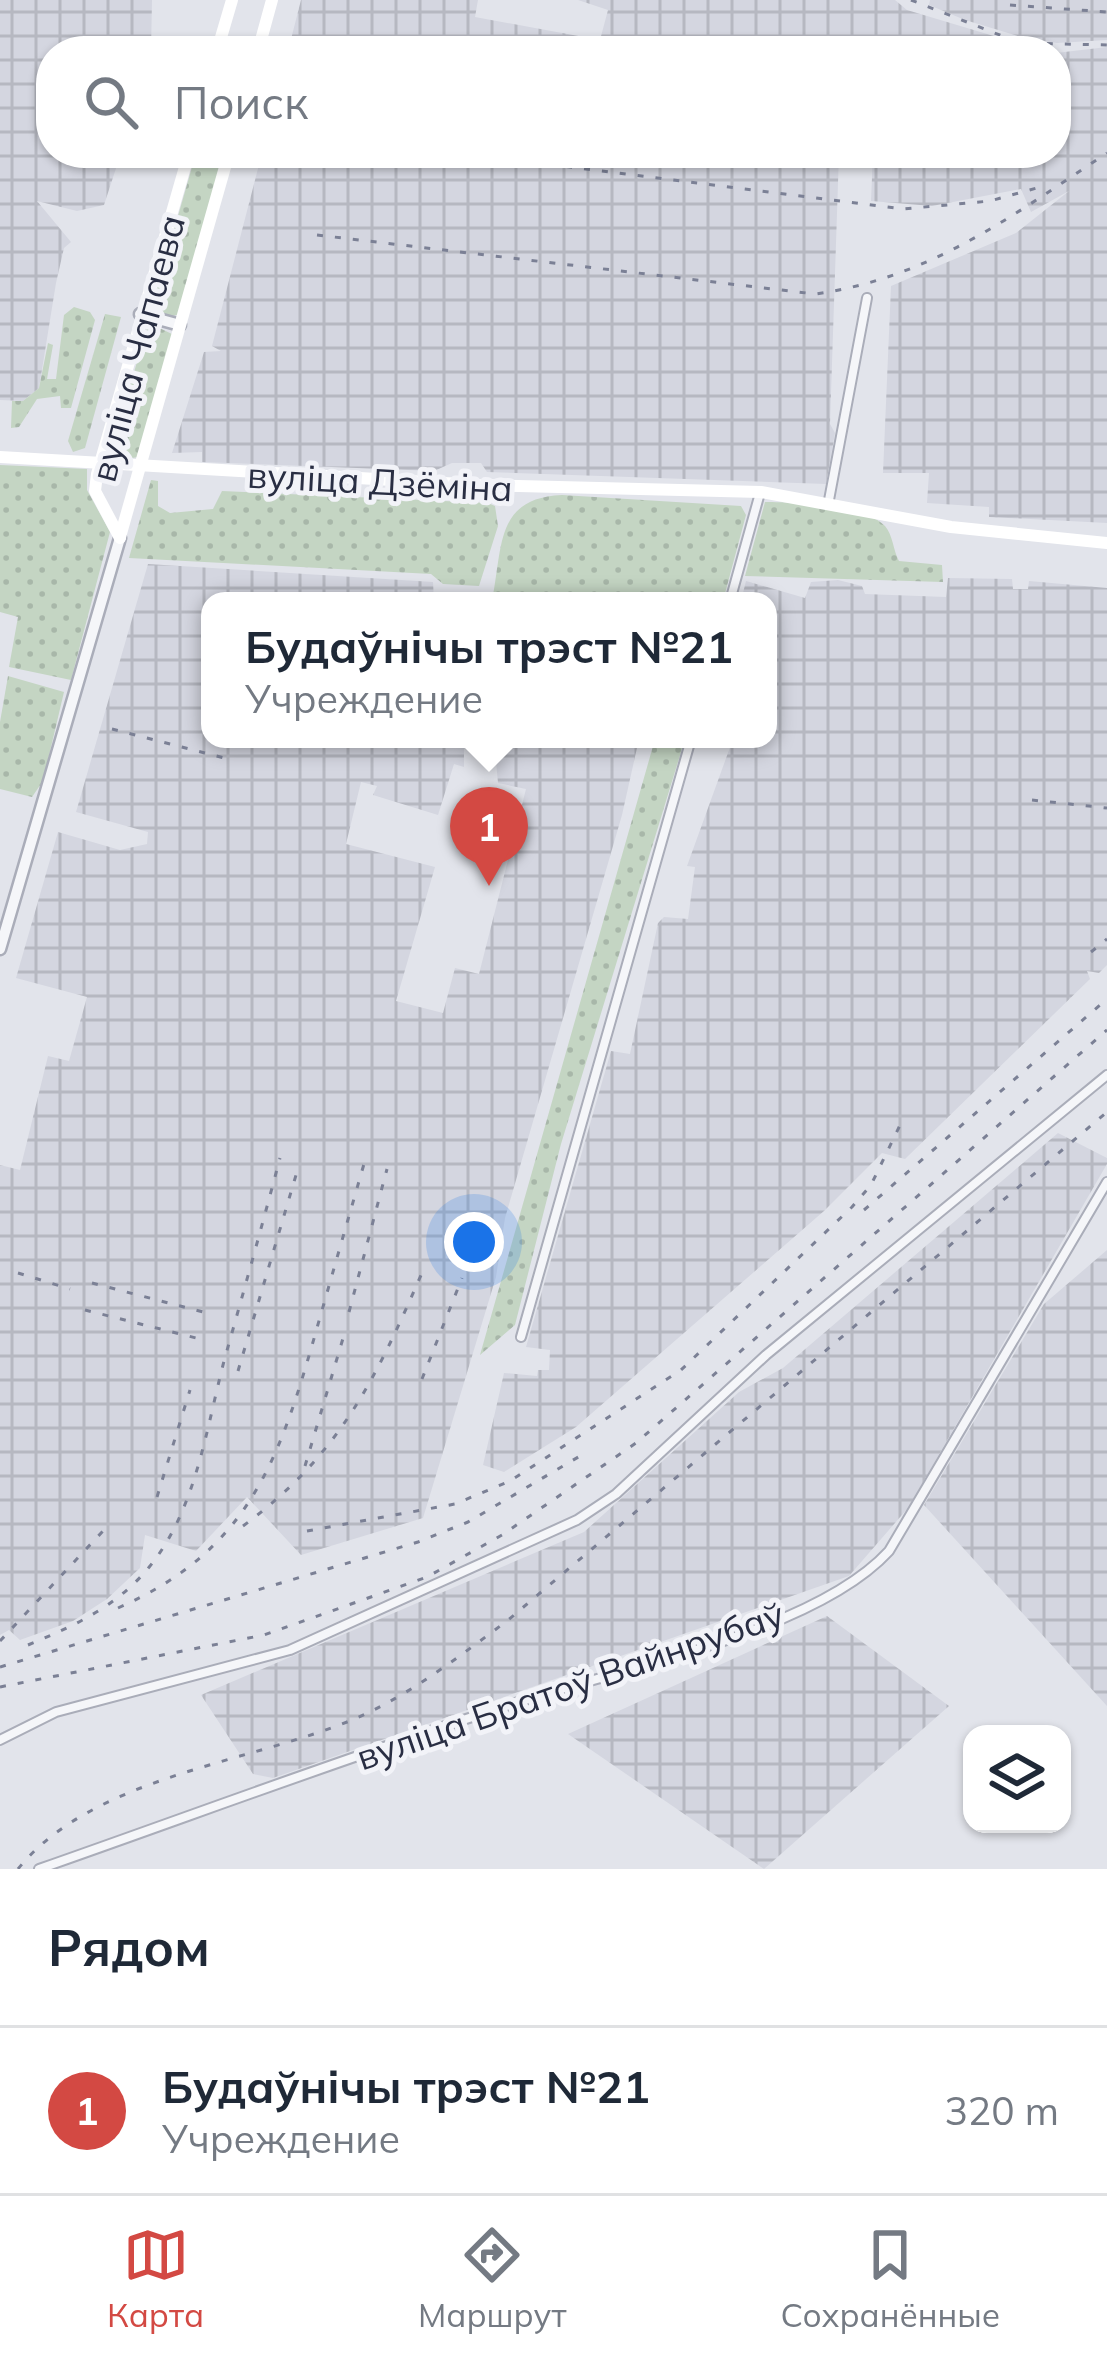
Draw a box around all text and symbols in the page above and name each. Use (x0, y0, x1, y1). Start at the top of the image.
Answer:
search box (36, 36, 1071, 168)
icon: search (78, 69, 144, 135)
text: Поиск (174, 74, 308, 130)
street label: вуліца Чапаева (80, 210, 194, 486)
street label: вуліца Дзёміна (246, 452, 514, 510)
popup (201, 592, 777, 748)
text: Будаўнічы трэст №21 (245, 618, 733, 674)
text: Учреждение (245, 674, 483, 723)
pin: 1 (450, 787, 528, 886)
your location (444, 1212, 504, 1272)
street label: вуліца Братоў Вайнрубаў (350, 1591, 790, 1779)
map controls (963, 1725, 1071, 1833)
button: layers (963, 1725, 1071, 1833)
text: Рядом (48, 1915, 210, 1979)
text: Будаўнічы трэст №21 (162, 2058, 650, 2114)
text: 1 (75, 2086, 99, 2135)
text: 320 m (944, 2086, 1059, 2135)
text: Учреждение (162, 2114, 400, 2163)
tab: Карта (107, 2222, 204, 2335)
tab: Маршрут (418, 2222, 566, 2335)
tab: Сохранённые (780, 2222, 1000, 2335)

